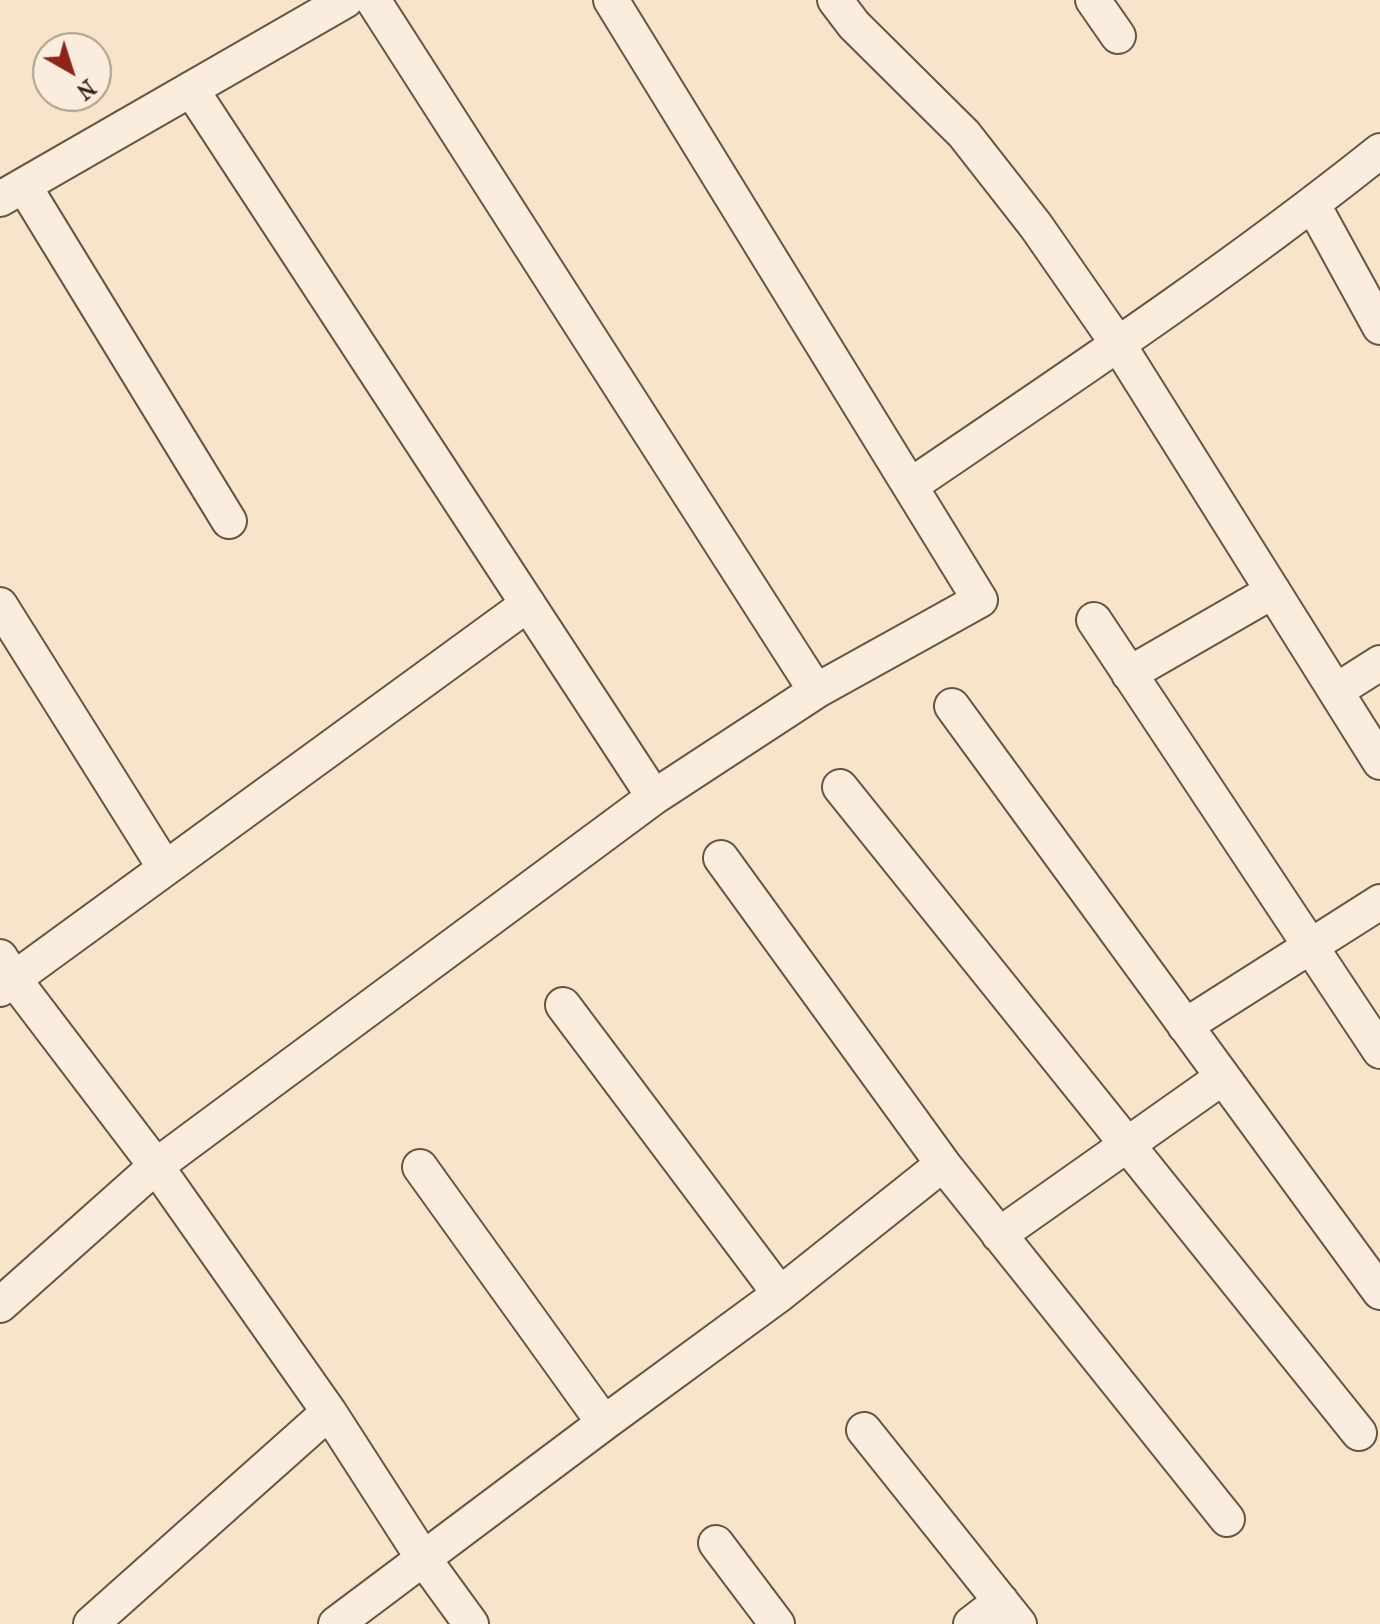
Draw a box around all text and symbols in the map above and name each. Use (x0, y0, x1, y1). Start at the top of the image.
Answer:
north arrow (32, 32, 112, 112)
text: N (71, 74, 101, 104)

